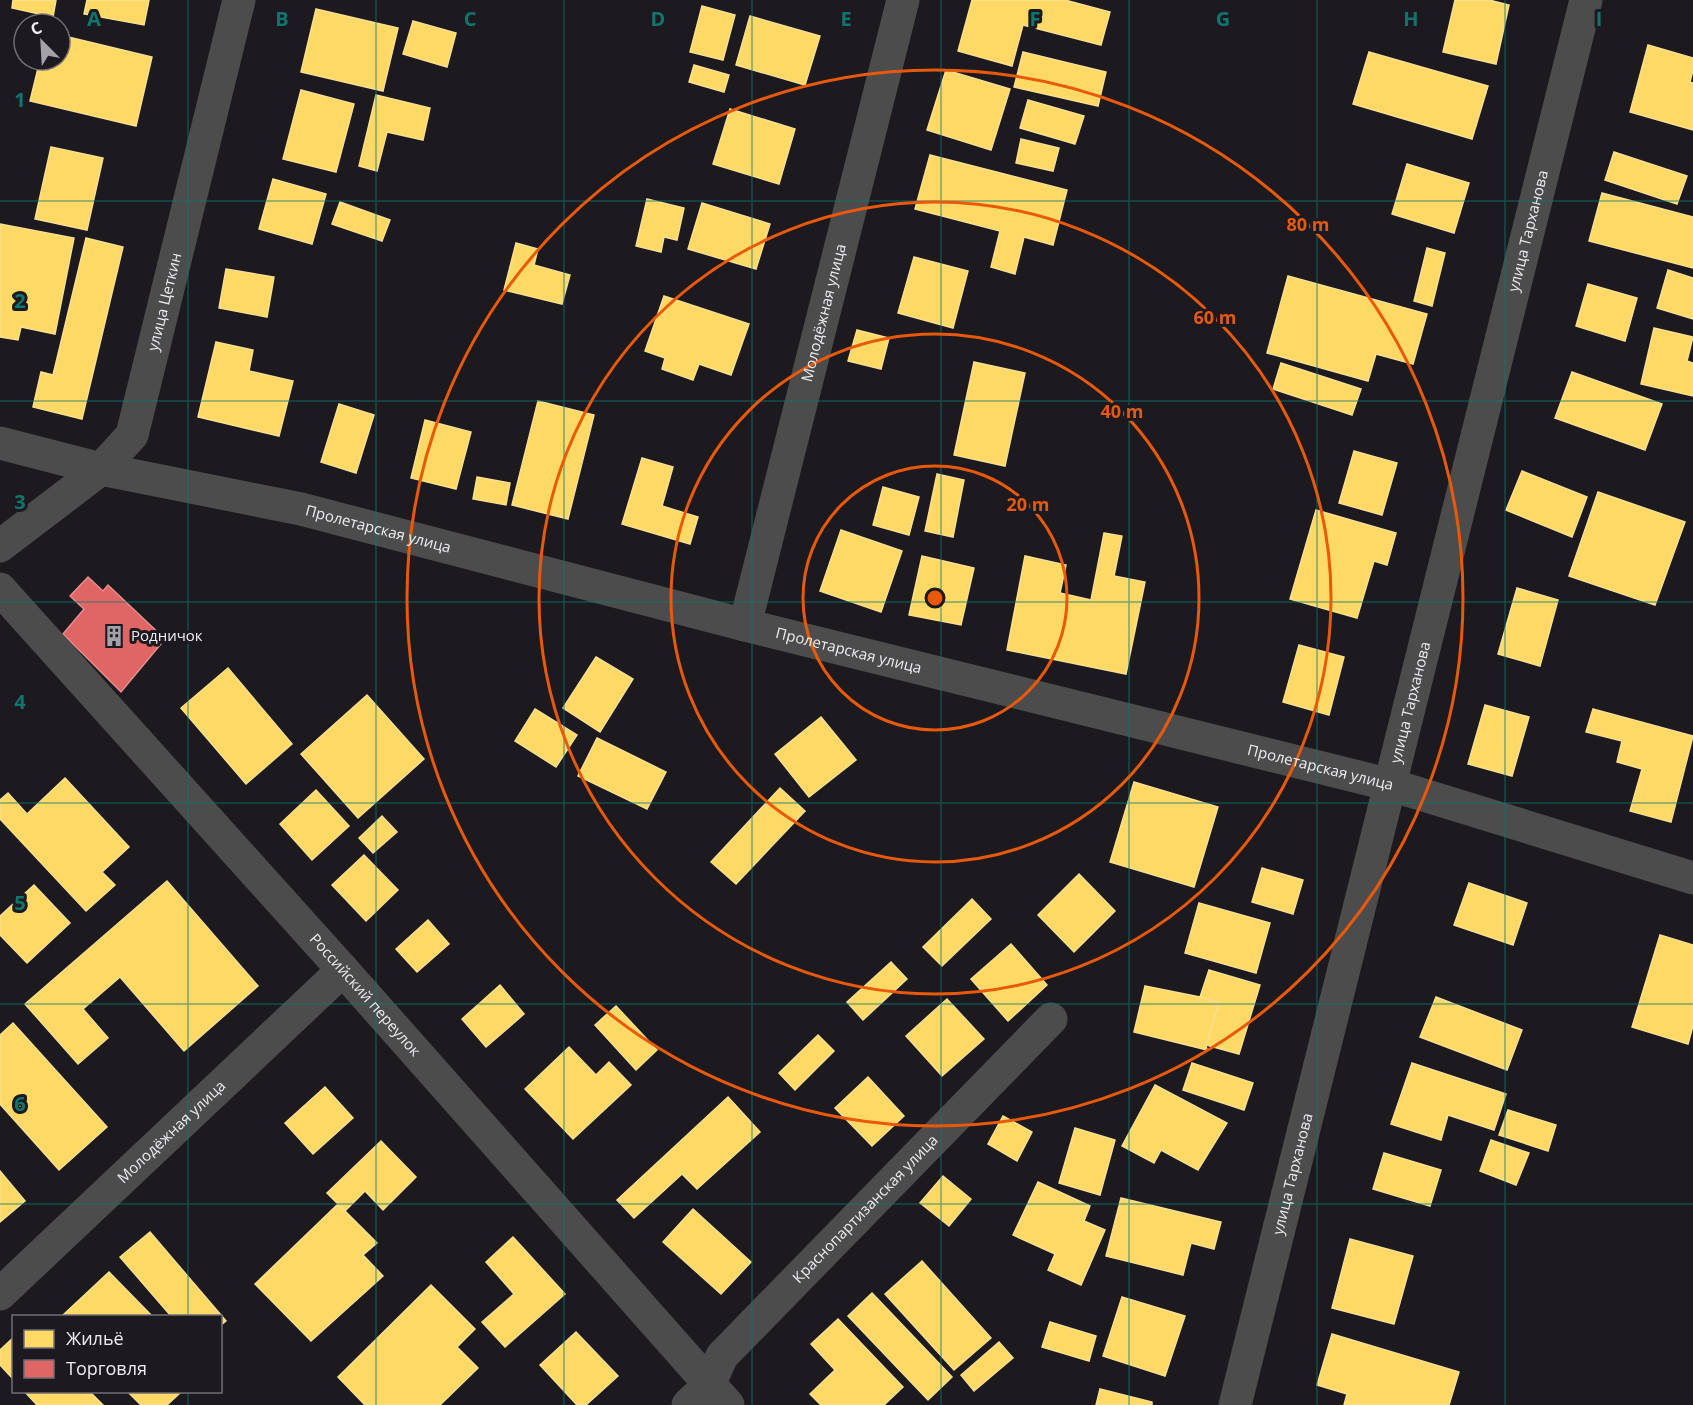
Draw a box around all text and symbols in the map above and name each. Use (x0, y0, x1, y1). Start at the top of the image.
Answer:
text: A (87, 5, 101, 32)
text: B (275, 5, 289, 32)
text: C (464, 5, 477, 32)
text: D (651, 5, 665, 32)
text: E (840, 5, 852, 32)
text: F (1030, 5, 1040, 32)
text: G (1216, 5, 1230, 32)
text: H (1403, 5, 1419, 32)
text: I (1596, 5, 1602, 32)
north arrow (12, 12, 72, 72)
text: С (27, 16, 45, 40)
text: 1 (14, 86, 26, 113)
street label: улица Тарханова (1502, 168, 1552, 294)
text: 80 m (1287, 212, 1329, 236)
street label: Молодёжная улица (796, 241, 850, 384)
street label: улица Цеткин (142, 250, 185, 353)
text: 2 (14, 287, 26, 314)
text: 60 m (1194, 305, 1236, 329)
text: 40 m (1101, 399, 1143, 423)
text: 3 (14, 488, 26, 515)
text: 20 m (1007, 492, 1049, 516)
street label: Пролетарская улица (303, 500, 453, 557)
centre of rings (925, 588, 945, 608)
street label: Пролетарская улица (774, 622, 924, 677)
building icon: Родничок (102, 624, 126, 648)
place label: Родничок (131, 625, 203, 645)
street label: улица Тарханова (1385, 639, 1434, 765)
text: 4 (14, 688, 26, 715)
street label: Пролетарская улица (1246, 739, 1396, 794)
text: 5 (14, 889, 26, 916)
street label: Российский переулок (306, 929, 426, 1060)
street label: Молодёжная улица (113, 1075, 229, 1187)
text: 6 (14, 1090, 26, 1117)
street label: улица Тарханова (1267, 1111, 1317, 1237)
street label: Краснопартизанская улица (788, 1130, 942, 1287)
legend (12, 1315, 222, 1393)
text: Жильё (66, 1326, 124, 1350)
text: Торговля (66, 1356, 147, 1380)

